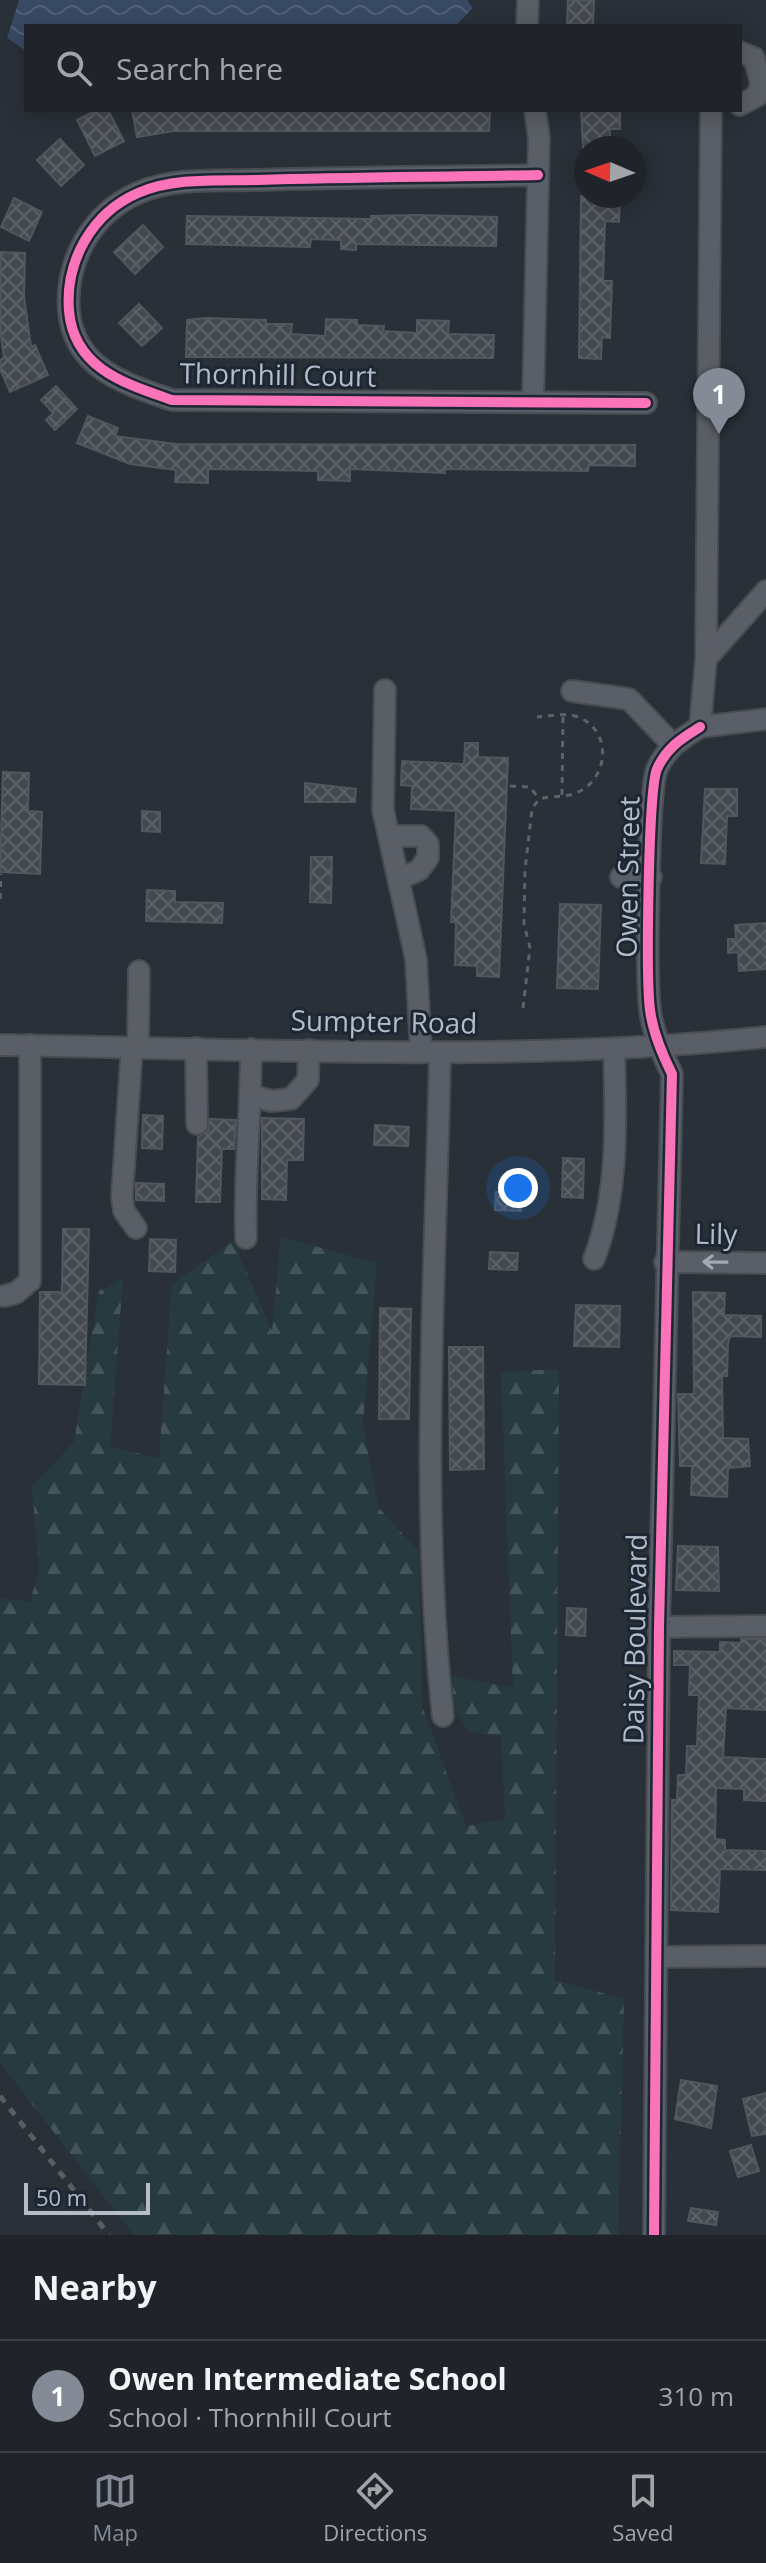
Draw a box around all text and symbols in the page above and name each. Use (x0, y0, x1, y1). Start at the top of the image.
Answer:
search box (24, 24, 742, 112)
icon: search (52, 46, 96, 90)
text: Search here (116, 48, 283, 89)
north arrow (574, 136, 646, 208)
street label: Thornhill Court (179, 353, 377, 395)
pin: 1 (693, 368, 745, 434)
street label: Owen Street (607, 796, 647, 958)
street label: Sumpter Road (290, 1000, 478, 1042)
your location (498, 1168, 538, 1208)
street label: Lily (694, 1214, 739, 1252)
one-way arrow (702, 1254, 729, 1270)
street label: Daisy Boulevard (613, 1533, 655, 1745)
scale bar (24, 2179, 150, 2215)
text: 50 m (36, 2182, 87, 2212)
text: Nearby (32, 2264, 157, 2310)
text: Owen Intermediate School (108, 2358, 507, 2399)
text: 1 (51, 2378, 65, 2414)
text: 310 m (659, 2378, 734, 2414)
text: School · Thornhill Court (108, 2399, 392, 2435)
tab: Map (93, 2469, 138, 2547)
tab: Directions (323, 2469, 427, 2547)
tab: Saved (612, 2469, 673, 2547)

